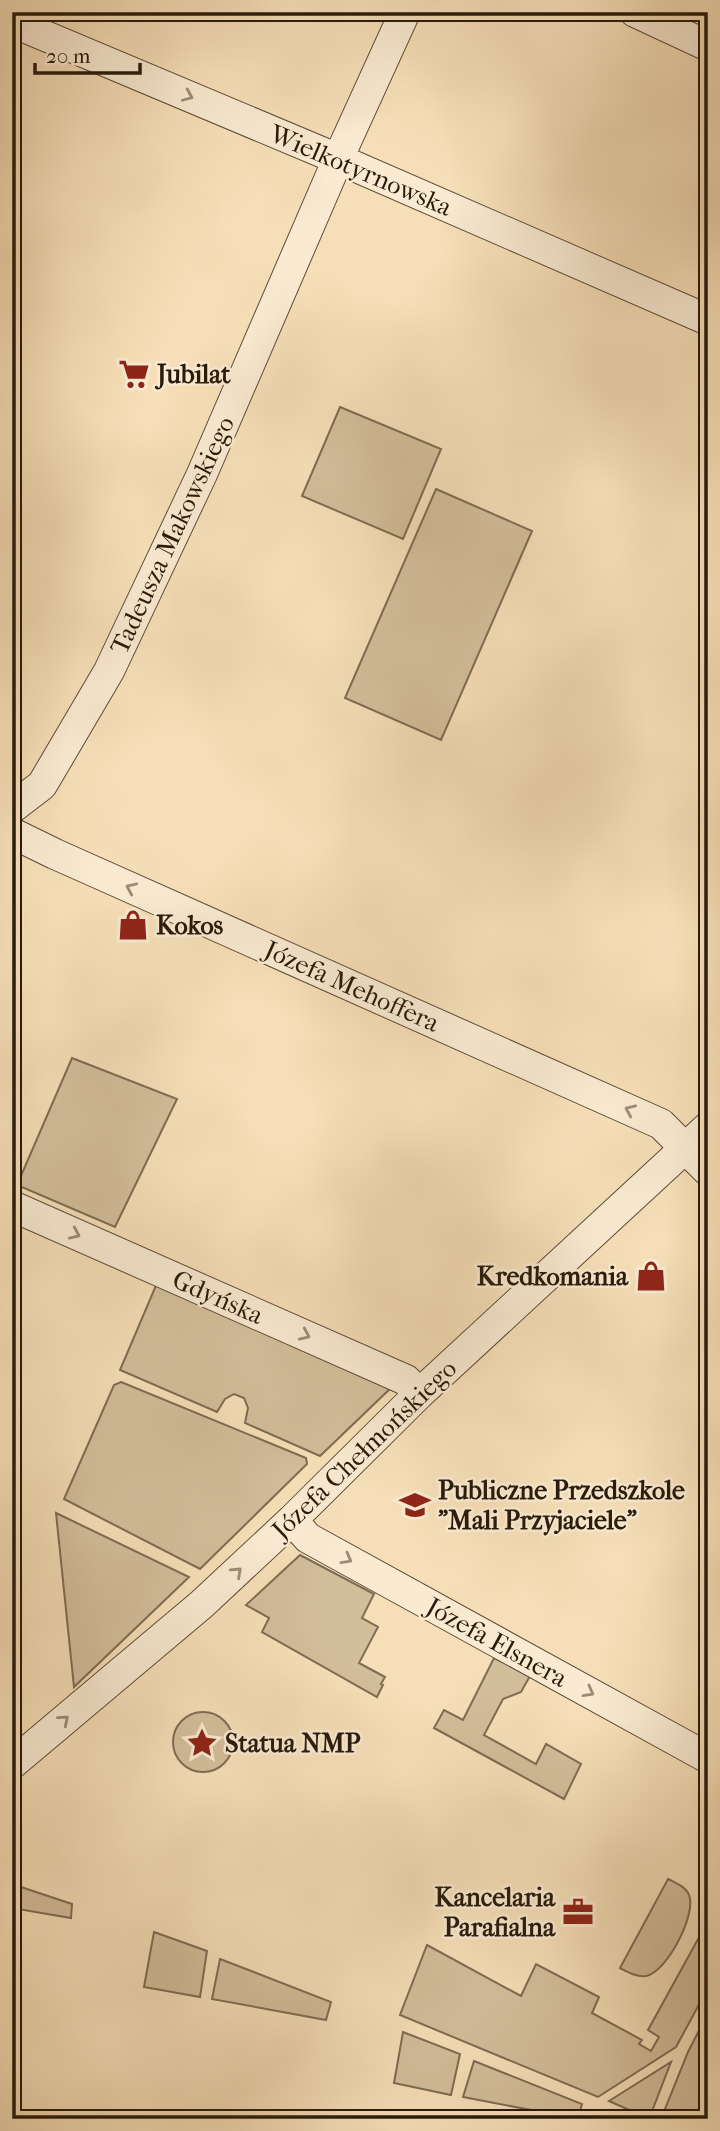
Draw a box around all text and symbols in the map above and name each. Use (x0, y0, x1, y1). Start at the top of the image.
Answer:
scale bar (35, 32, 140, 76)
text: 20 m (46, 44, 91, 68)
one-way arrow (181, 88, 193, 102)
street label: Wielkotyrnowska (264, 118, 457, 223)
supermarket icon: Jubilat (117, 357, 151, 391)
place label: Jubilat (154, 359, 231, 390)
street label: Tadeusza Makowskiego (104, 411, 241, 659)
one-way arrow (126, 882, 138, 896)
shop icon: Kokos (116, 908, 150, 942)
place label: Kokos (156, 910, 224, 941)
street label: Józefa Mehoffera (258, 933, 445, 1039)
one-way arrow (624, 1104, 637, 1118)
one-way arrow (68, 1226, 80, 1240)
shop icon: Kredkomania (634, 1259, 668, 1293)
place label: Kredkomania (477, 1261, 629, 1292)
street label: Gdyńska (168, 1264, 269, 1332)
one-way arrow (298, 1327, 311, 1341)
street label: Józefa Chełmońskiego (264, 1353, 463, 1547)
place label: Publiczne Przedszkole "Mali Przyjaciele" (438, 1475, 685, 1536)
school or university icon: Publiczne Przedszkole "Mali Przyjaciele" (398, 1488, 432, 1522)
one-way arrow (339, 1551, 352, 1564)
one-way arrow (228, 1567, 241, 1580)
street label: Józefa Elsnera (419, 1590, 574, 1694)
one-way arrow (582, 1684, 594, 1697)
one-way arrow (56, 1716, 69, 1728)
place icon: Statua NMP (185, 1726, 219, 1760)
place label: Statua NMP (225, 1728, 361, 1759)
place label: Kancelaria Parafialna (435, 1882, 556, 1943)
office icon: Kancelaria Parafialna (561, 1895, 595, 1929)

